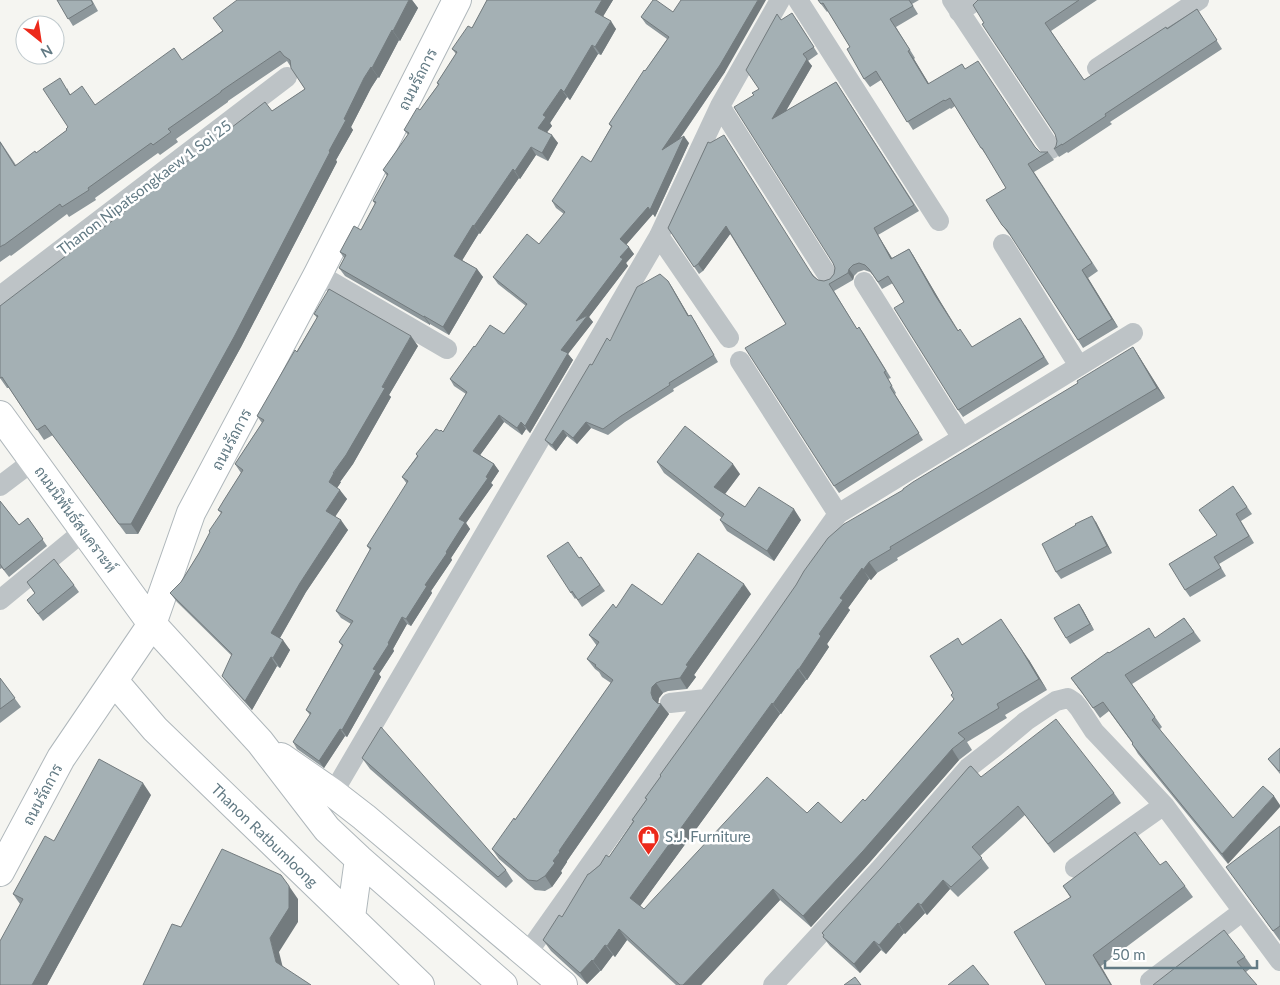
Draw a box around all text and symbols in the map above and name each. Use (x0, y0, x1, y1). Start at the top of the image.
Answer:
north arrow (15, 15, 65, 65)
text: N (38, 42, 56, 62)
street label: ถนนรัถการ (394, 45, 440, 113)
street label: Thanon Nipatsongkaew 1 Soi 25 (53, 116, 235, 258)
street label: ถนนรัถการ (207, 405, 255, 473)
street label: ถนนนิพันธ์สงเคราะห์ (31, 462, 121, 576)
street label: ถนนรัถการ (18, 760, 66, 828)
street label: Thanon Ratbumloong (208, 779, 322, 891)
shop icon: S.J. Furniture (637, 824, 661, 855)
place label: S.J. Furniture (665, 827, 751, 845)
scale bar (1105, 938, 1258, 970)
text: 50 m (1112, 945, 1146, 963)

